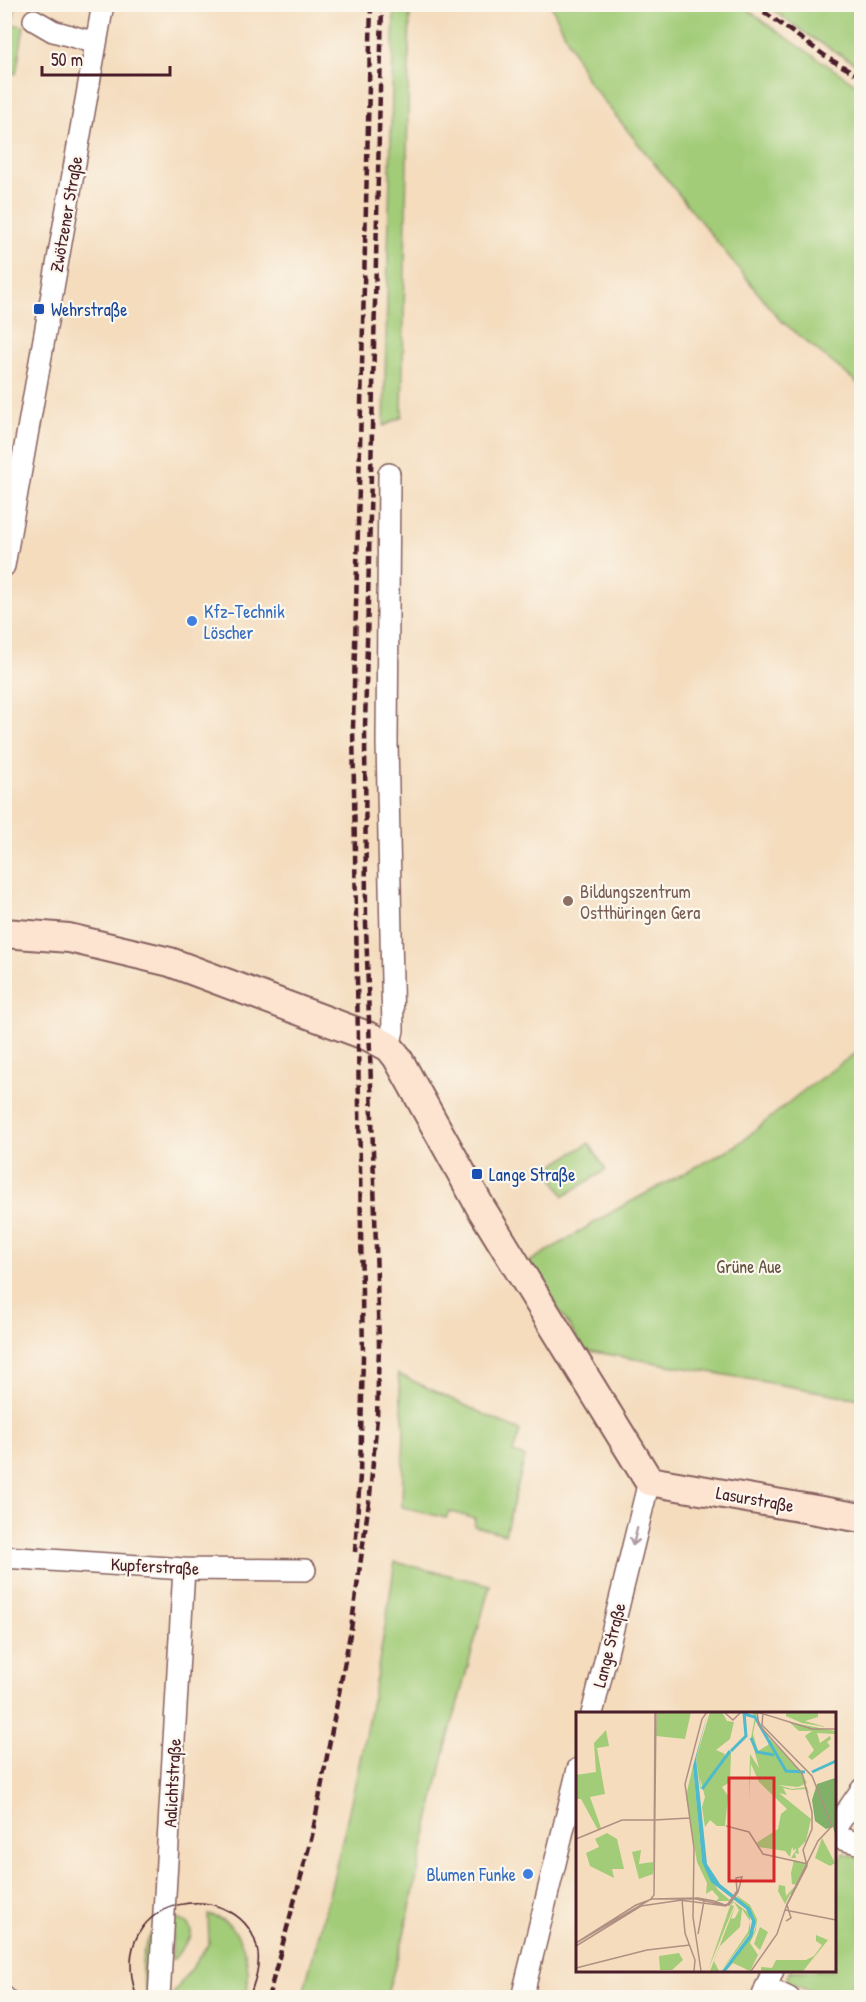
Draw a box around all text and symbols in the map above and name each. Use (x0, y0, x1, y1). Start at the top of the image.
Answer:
scale bar (42, 39, 170, 77)
text: 50 m (51, 47, 83, 72)
street label: Zwötzener Straße (44, 154, 88, 274)
place label: Wehrstraße (51, 297, 128, 322)
marker: Wehrstraße (32, 302, 46, 316)
place label: Kfz-Technik Löscher (204, 599, 285, 645)
marker: Kfz-Technik Löscher (185, 614, 199, 628)
place label: Bildungszentrum Ostthüringen Gera (580, 879, 700, 925)
marker: Bildungszentrum Ostthüringen Gera (561, 894, 575, 908)
place label: Lange Straße (489, 1162, 575, 1187)
marker: Lange Straße (470, 1167, 484, 1181)
park label: Grüne Aue (716, 1254, 782, 1279)
street label: Lasurstraße (714, 1480, 796, 1518)
one-way arrow (629, 1528, 641, 1547)
street label: Kupferstraße (110, 1551, 200, 1581)
street label: Lange Straße (586, 1600, 632, 1690)
inset map (576, 1712, 836, 1972)
street label: Aalichtstraße (157, 1738, 187, 1828)
place label: Blumen Funke (426, 1862, 516, 1887)
marker: Blumen Funke (521, 1867, 535, 1881)

